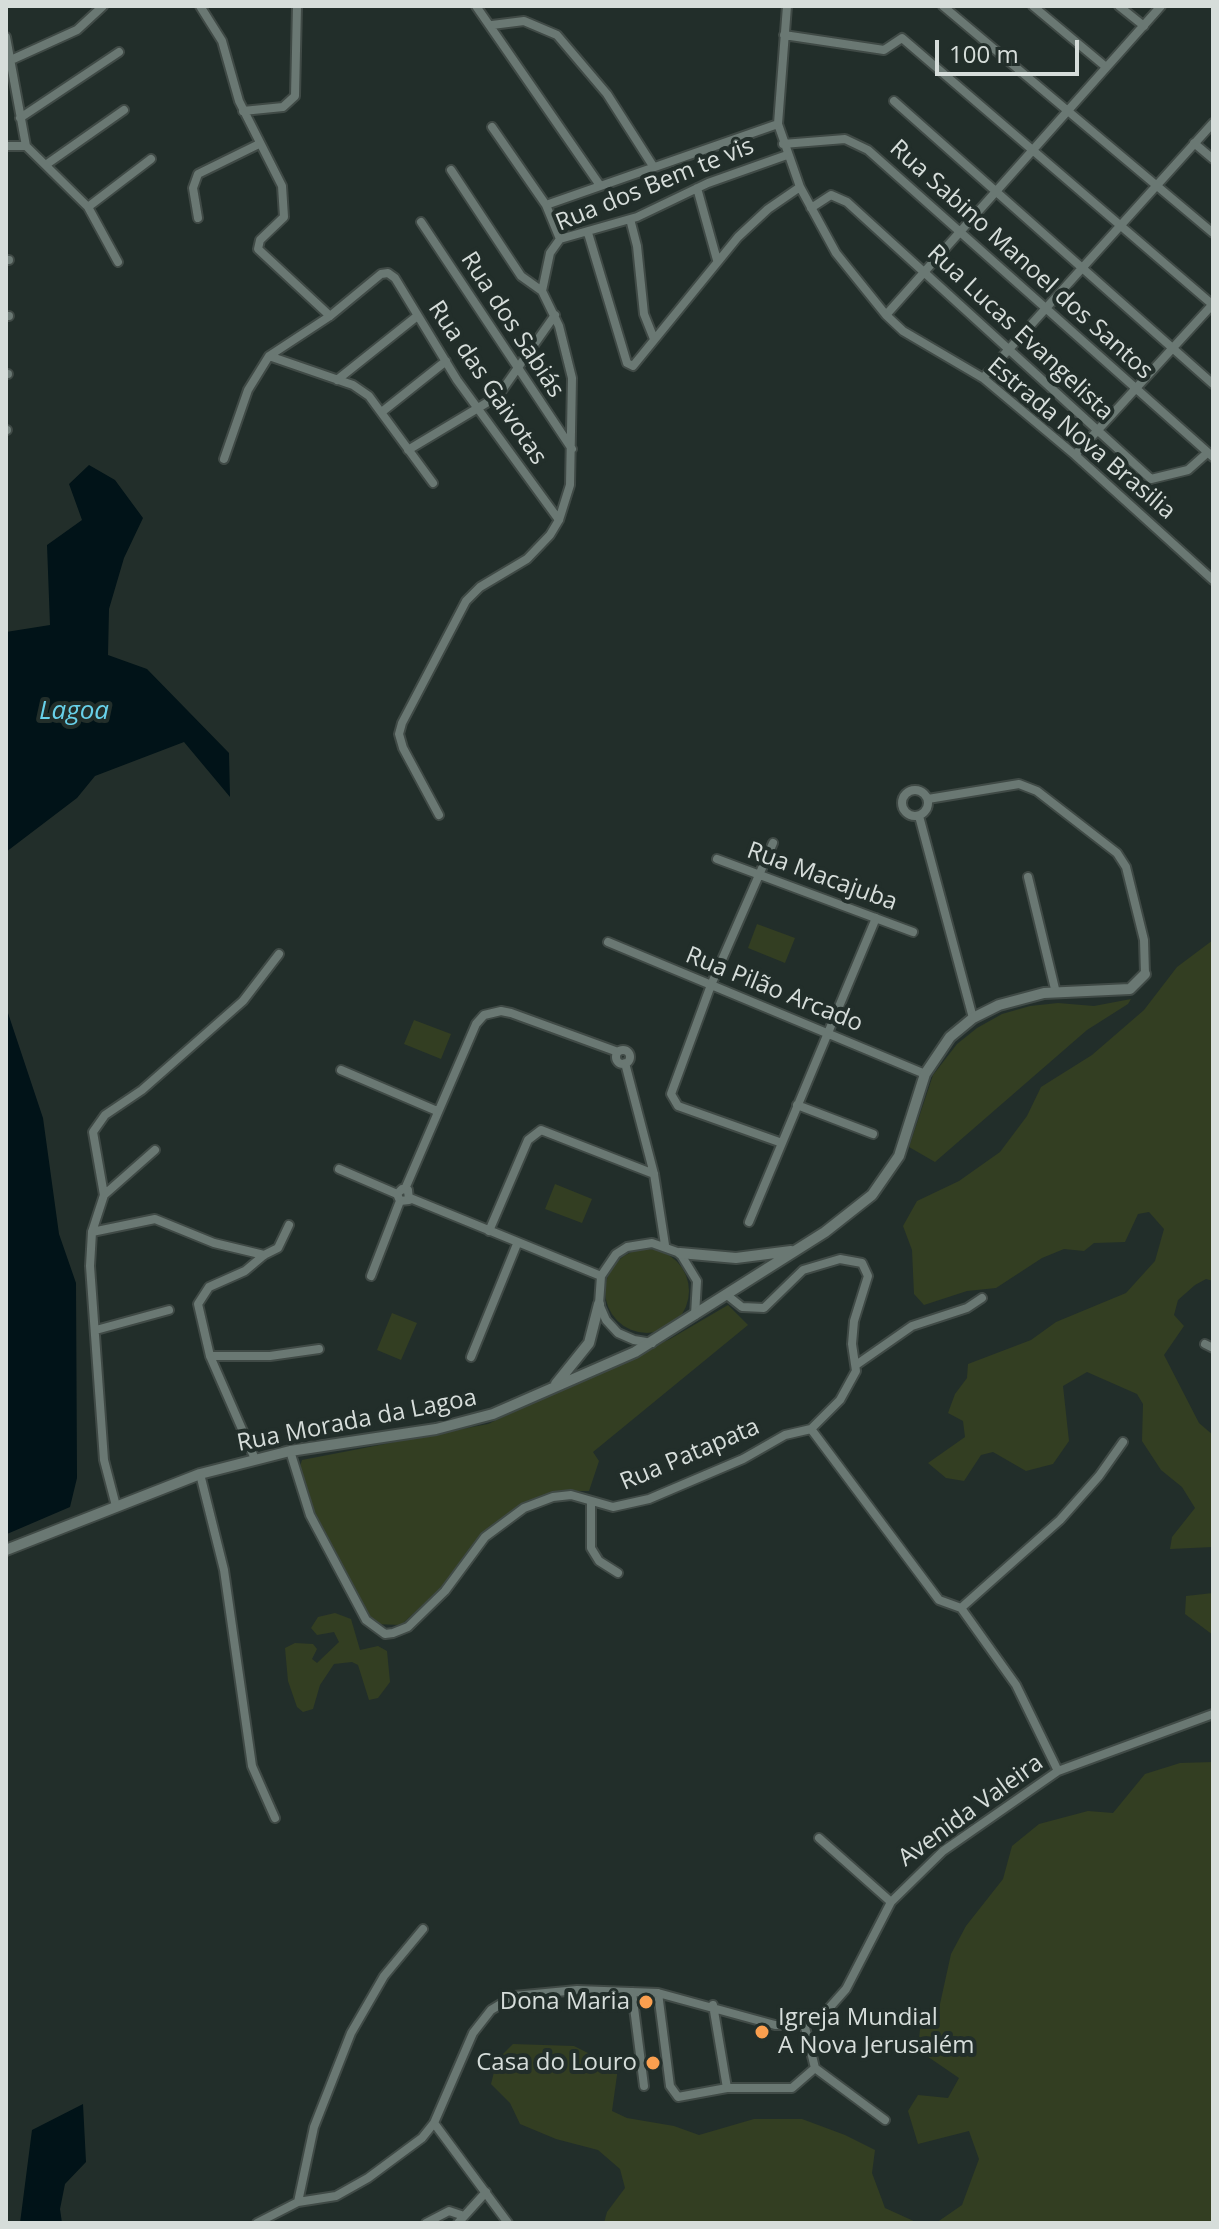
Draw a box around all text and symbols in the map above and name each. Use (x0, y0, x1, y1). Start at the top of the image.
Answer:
scale bar (939, 24, 1083, 74)
text: 100 m (949, 37, 1019, 70)
street label: Rua dos Bem te vis (552, 132, 758, 238)
street label: Rua Sabino Manoel dos Santos (884, 134, 1158, 386)
street label: Rua Lucas Evangelista (921, 239, 1119, 427)
street label: Rua dos Sabiás (454, 247, 570, 403)
street label: Rua das Gaivotas (422, 296, 552, 470)
street label: Estrada Nova Brasilia (981, 352, 1181, 526)
water label: Lagoa (39, 696, 109, 728)
street label: Rua Macajuba (743, 837, 901, 917)
street label: Rua Pilão Arcado (681, 941, 867, 1039)
street label: Rua Morada da Lagoa (235, 1384, 479, 1458)
street label: Rua Patapata (616, 1413, 764, 1497)
street label: Avenida Valeira (893, 1749, 1049, 1873)
place label: Dona Maria (500, 1988, 630, 2016)
marker: Dona Maria (637, 1993, 655, 2011)
place label: Igreja Mundial A Nova Jerusalém (778, 2004, 974, 2060)
marker: Igreja Mundial A Nova Jerusalém (753, 2023, 771, 2041)
place label: Casa do Louro (476, 2049, 637, 2077)
marker: Casa do Louro (644, 2054, 662, 2072)

